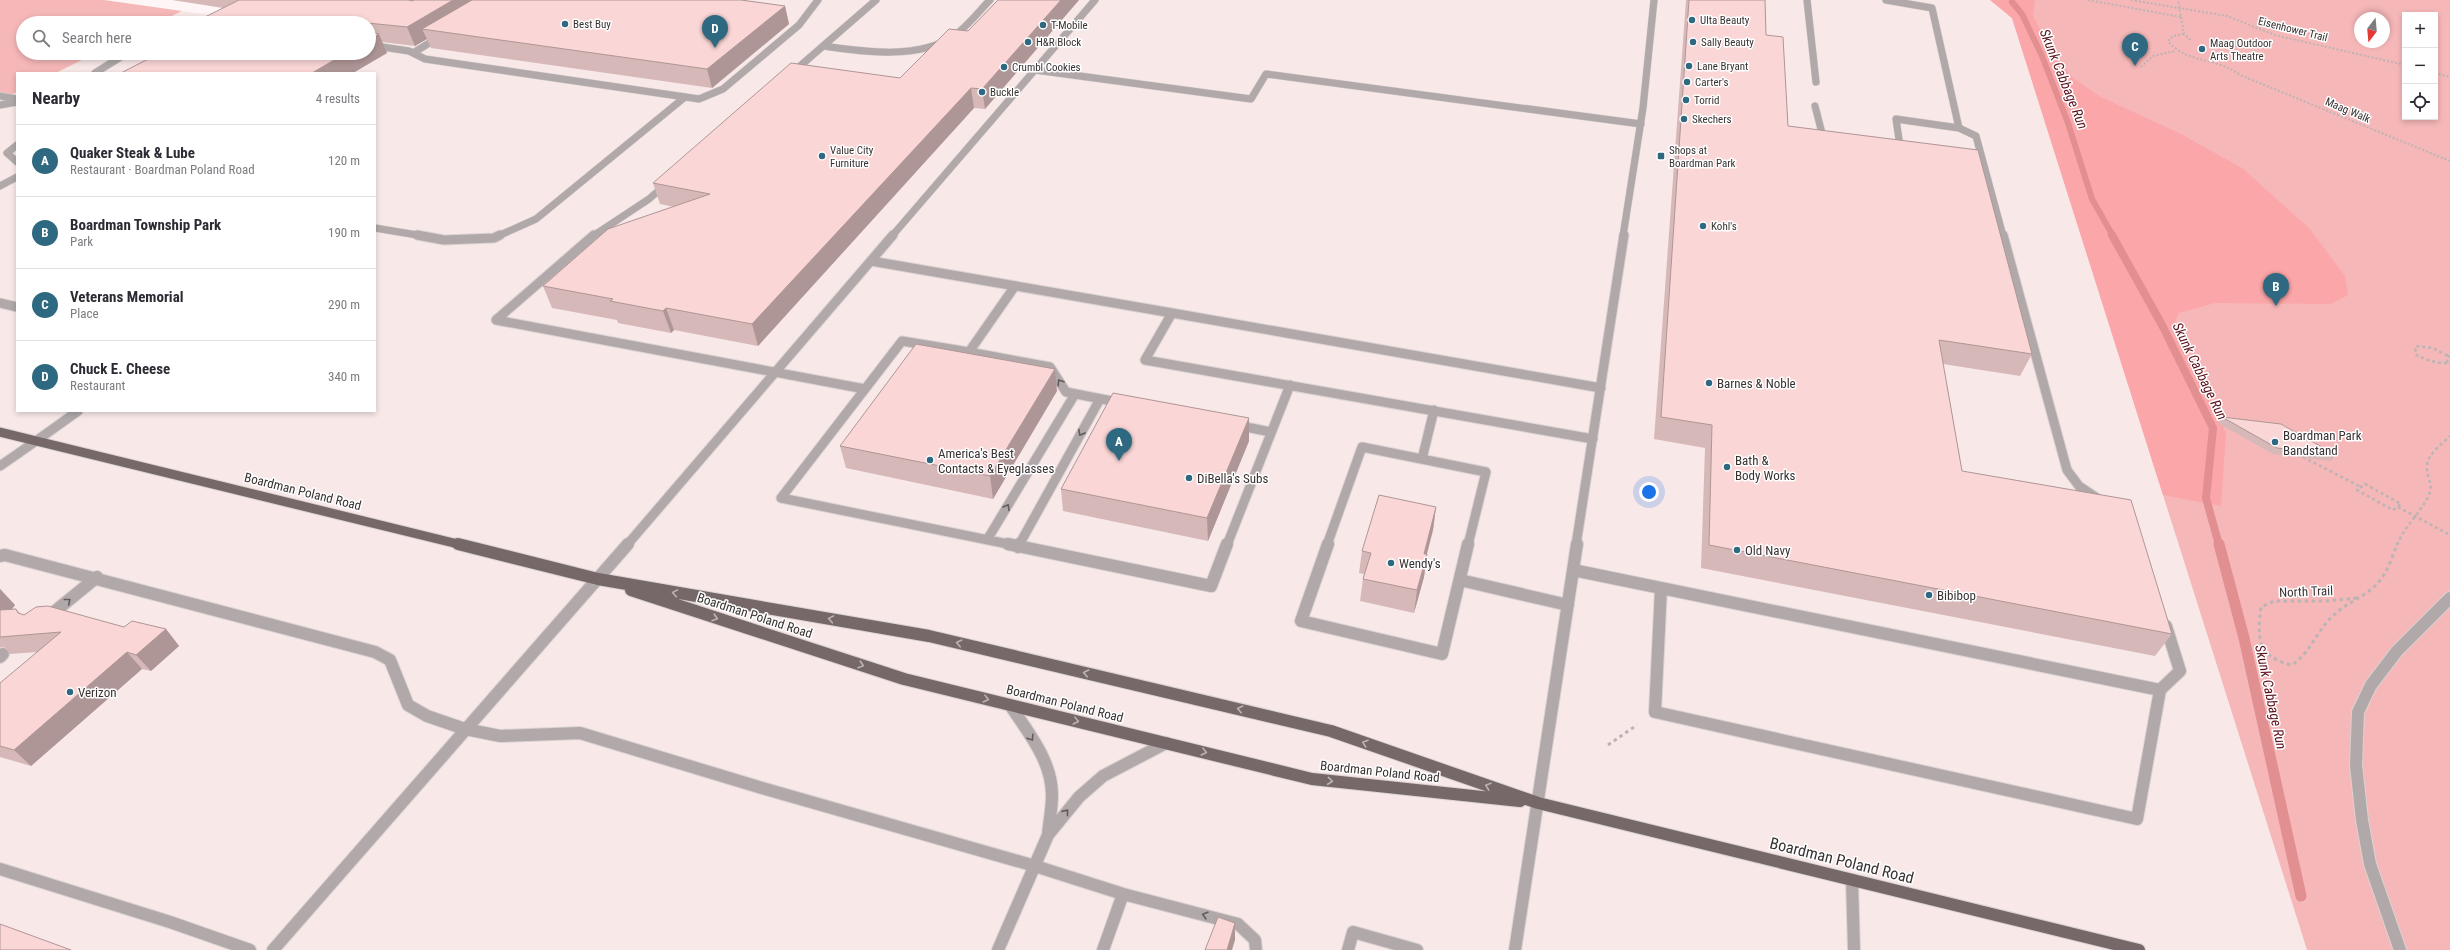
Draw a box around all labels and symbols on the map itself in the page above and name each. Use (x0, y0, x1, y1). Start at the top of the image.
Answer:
north arrow (2354, 12, 2390, 48)
place label: Ulta Beauty (1700, 14, 1750, 27)
pin: D (702, 15, 728, 48)
marker: Ulta Beauty (1687, 15, 1697, 25)
street label: Eisenhower Trail (2257, 15, 2329, 44)
place label: Best Buy (573, 18, 611, 31)
marker: Best Buy (560, 19, 570, 29)
place label: T-Mobile (1051, 19, 1088, 32)
marker: T-Mobile (1038, 20, 1048, 30)
water label: Skunk Cabbage Run (2037, 27, 2091, 131)
pin: C (2122, 33, 2148, 66)
place label: H&R Block (1036, 36, 1081, 49)
place label: Sally Beauty (1701, 36, 1754, 49)
marker: H&R Block (1023, 37, 1033, 47)
marker: Sally Beauty (1688, 37, 1698, 47)
place label: Maag Outdoor Arts Theatre (2210, 37, 2272, 63)
marker: Maag Outdoor Arts Theatre (2197, 44, 2207, 54)
place label: Lane Bryant (1697, 60, 1748, 73)
place label: Crumbl Cookies (1012, 61, 1081, 74)
marker: Lane Bryant (1684, 61, 1694, 71)
marker: Crumbl Cookies (999, 62, 1009, 72)
place label: Carter's (1695, 76, 1728, 89)
marker: Carter's (1682, 77, 1692, 87)
place label: Buckle (990, 86, 1019, 99)
marker: Buckle (977, 87, 987, 97)
place label: Torrid (1694, 94, 1719, 107)
marker: Torrid (1681, 95, 1691, 105)
street label: Maag Walk (2323, 95, 2372, 126)
place label: Skechers (1692, 113, 1732, 126)
marker: Skechers (1679, 114, 1689, 124)
place label: Value City Furniture (830, 144, 874, 170)
place label: Shops at Boardman Park (1669, 144, 1736, 170)
marker: Value City Furniture (817, 151, 827, 161)
marker: Shops at Boardman Park (1656, 151, 1666, 161)
place label: Kohl's (1711, 220, 1737, 233)
marker: Kohl's (1698, 221, 1708, 231)
pin: B (2263, 273, 2289, 306)
water label: Skunk Cabbage Run (2170, 320, 2230, 422)
place label: Barnes & Noble (1717, 376, 1796, 391)
marker: Barnes & Noble (1704, 378, 1714, 388)
one-way arrow (1057, 379, 1064, 386)
pin: A (1106, 428, 1132, 461)
place label: Boardman Park Bandstand (2283, 428, 2362, 458)
one-way arrow (1079, 429, 1086, 436)
marker: Boardman Park Bandstand (2270, 437, 2280, 447)
place label: America's Best Contacts & Eyeglasses (938, 446, 1054, 476)
place label: Bath & Body Works (1735, 453, 1796, 483)
marker: America's Best Contacts & Eyeglasses (925, 455, 935, 465)
marker: Bath & Body Works (1722, 462, 1732, 472)
street label: Boardman Poland Road (243, 470, 363, 513)
place label: DiBella's Subs (1197, 471, 1268, 486)
marker: DiBella's Subs (1184, 473, 1194, 483)
your location (1639, 482, 1659, 502)
one-way arrow (1002, 504, 1010, 511)
place label: Old Navy (1745, 543, 1791, 558)
marker: Old Navy (1732, 545, 1742, 555)
place label: Wendy's (1399, 556, 1441, 571)
marker: Wendy's (1386, 558, 1396, 568)
street label: North Trail (2279, 583, 2333, 600)
place label: Bibibop (1937, 588, 1976, 603)
one-way arrow (672, 589, 679, 598)
street label: Boardman Poland Road (695, 590, 814, 641)
marker: Bibibop (1924, 590, 1934, 600)
one-way arrow (63, 599, 70, 606)
one-way arrow (711, 613, 718, 621)
one-way arrow (828, 615, 834, 624)
one-way arrow (956, 639, 962, 647)
water label: Skunk Cabbage Run (2252, 643, 2290, 751)
one-way arrow (857, 660, 864, 669)
one-way arrow (1082, 669, 1089, 677)
street label: Boardman Poland Road (1005, 682, 1125, 725)
place label: Verizon (78, 685, 116, 700)
marker: Verizon (65, 687, 75, 697)
one-way arrow (982, 694, 989, 703)
one-way arrow (1236, 705, 1243, 714)
one-way arrow (1072, 716, 1079, 724)
one-way arrow (1027, 734, 1034, 741)
one-way arrow (1362, 739, 1369, 747)
one-way arrow (1200, 747, 1207, 756)
street label: Boardman Poland Road (1319, 758, 1440, 785)
one-way arrow (1327, 776, 1333, 785)
one-way arrow (1484, 782, 1491, 791)
one-way arrow (1062, 810, 1069, 817)
street label: Boardman Poland Road (1768, 833, 1916, 888)
one-way arrow (1202, 911, 1209, 920)

